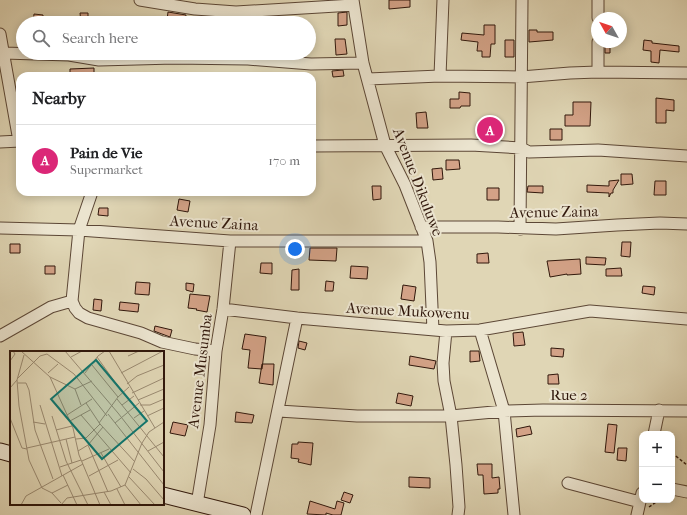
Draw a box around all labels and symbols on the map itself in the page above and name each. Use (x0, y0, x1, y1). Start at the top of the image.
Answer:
north arrow (591, 12, 627, 48)
pin: A (477, 115, 503, 145)
street label: Avenue Dikuluwe (389, 124, 447, 239)
street label: Avenue Zaina (508, 202, 600, 222)
street label: Avenue Zaina (168, 212, 260, 234)
your location (285, 239, 305, 259)
street label: Avenue Mukowenu (345, 299, 471, 323)
street label: Avenue Musumba (184, 312, 216, 430)
inset map (10, 351, 164, 505)
street label: Rue 2 (550, 386, 588, 404)

